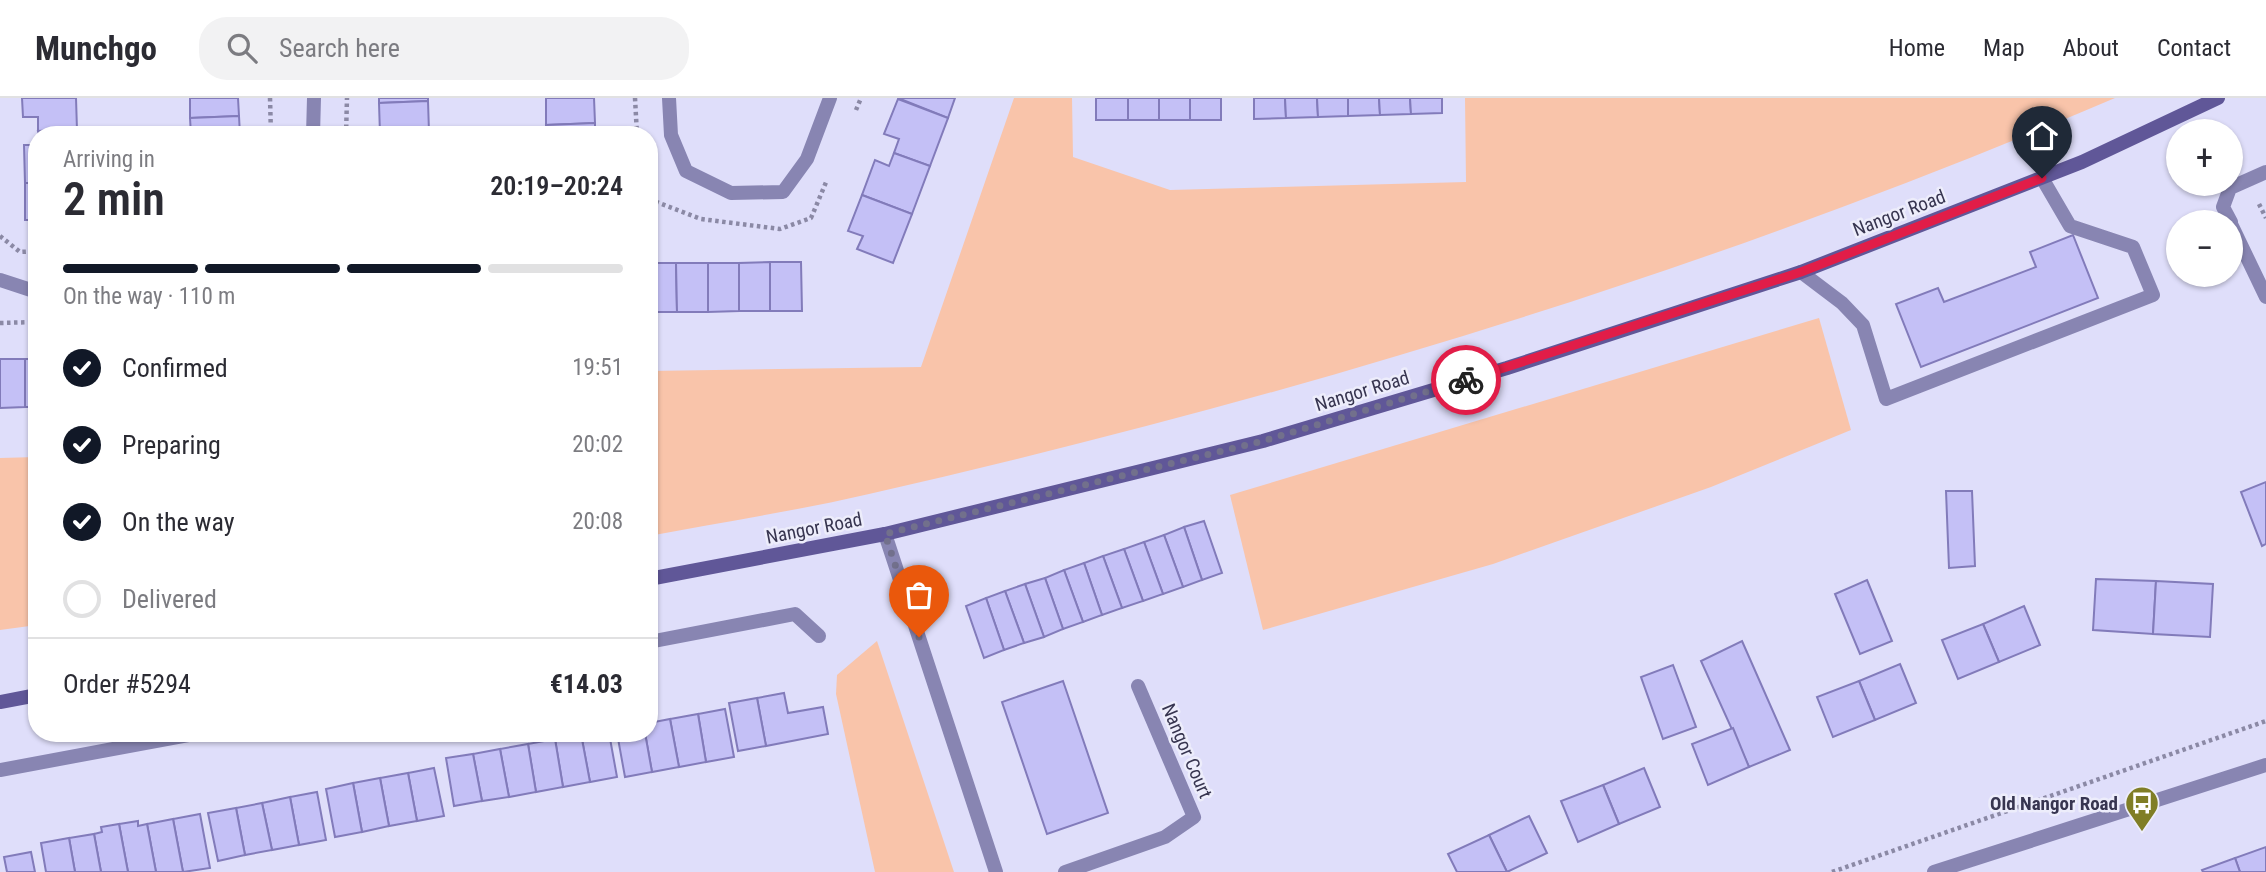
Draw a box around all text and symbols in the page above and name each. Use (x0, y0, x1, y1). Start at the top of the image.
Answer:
search box (199, 17, 689, 80)
text: Munchgo (35, 29, 157, 68)
icon: search (223, 29, 261, 67)
text: Search here (279, 33, 400, 63)
text: Home (1889, 34, 1945, 62)
text: Map (1983, 34, 2025, 62)
text: About (2063, 34, 2119, 62)
text: Contact (2157, 34, 2231, 62)
pin (2012, 106, 2072, 178)
icon: home (2023, 117, 2061, 155)
map controls (2166, 119, 2243, 287)
button: + (2166, 119, 2243, 196)
text: Arriving in (63, 146, 155, 173)
text: 20:19–20:24 (490, 171, 623, 201)
text: 2 min (63, 172, 165, 226)
street label: Nangor Road (1849, 185, 1949, 241)
button: − (2166, 210, 2243, 287)
text: On the way · 110 m (63, 283, 235, 310)
courier (1431, 345, 1501, 415)
icon: check (63, 349, 101, 387)
text: Confirmed (122, 353, 228, 383)
text: 19:51 (572, 354, 623, 381)
icon: bike (1447, 361, 1485, 399)
street label: Nangor Road (1312, 366, 1412, 416)
icon: check (63, 426, 101, 464)
text: Preparing (122, 430, 221, 460)
text: 20:02 (572, 431, 623, 458)
icon: check (63, 503, 101, 541)
text: On the way (122, 507, 235, 537)
street label: Nangor Road (764, 507, 864, 549)
text: 20:08 (572, 508, 623, 535)
pin (889, 565, 949, 637)
icon: bag (900, 576, 938, 614)
text: Delivered (122, 584, 217, 614)
text: Order #5294 (63, 669, 191, 699)
text: €14.03 (550, 669, 623, 699)
street label: Nangor Court (1157, 700, 1217, 802)
bus stop icon: Old Nangor Road (2123, 784, 2161, 833)
place label: Old Nangor Road (1990, 792, 2118, 815)

